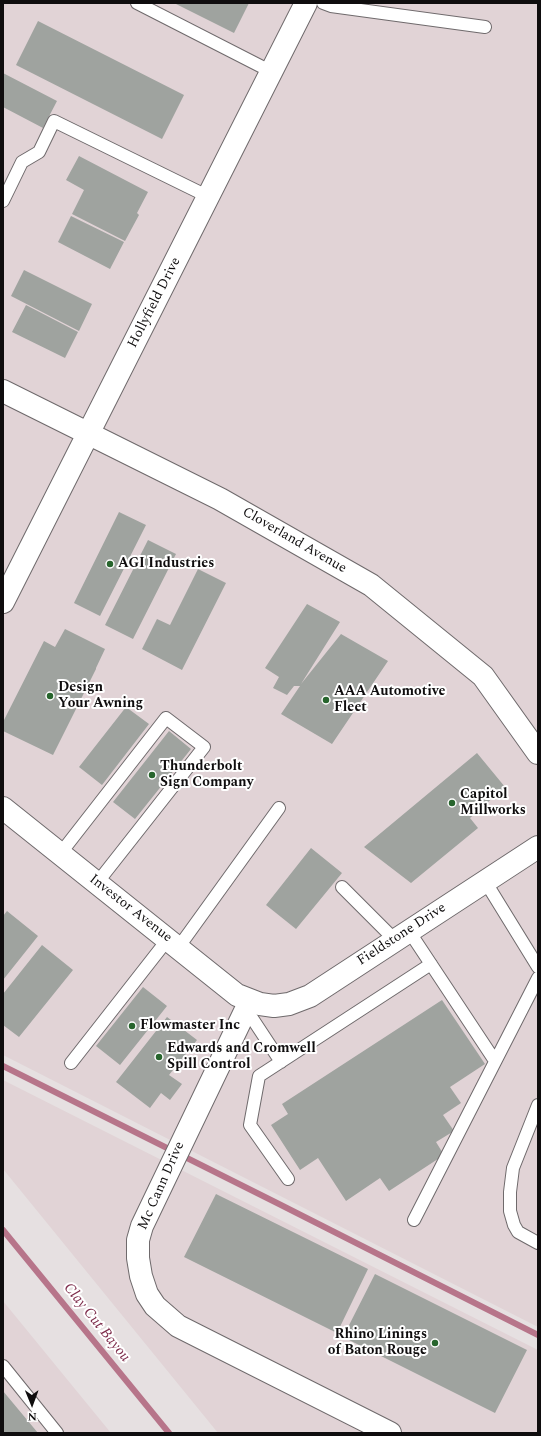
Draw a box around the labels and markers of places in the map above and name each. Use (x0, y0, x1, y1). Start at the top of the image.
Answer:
place label: AGI Industries (118, 556, 214, 572)
marker: AGI Industries (105, 559, 115, 569)
place label: Design Your Awning (58, 680, 143, 712)
place label: AAA Automotive Fleet (334, 684, 446, 716)
marker: Design Your Awning (45, 691, 55, 701)
marker: AAA Automotive Fleet (321, 695, 331, 705)
place label: Thunderbolt Sign Company (160, 759, 253, 792)
marker: Thunderbolt Sign Company (147, 770, 157, 780)
place label: Capitol Millworks (460, 787, 526, 820)
marker: Capitol Millworks (447, 798, 457, 808)
place label: Flowmaster Inc (140, 1018, 240, 1034)
marker: Flowmaster Inc (127, 1021, 137, 1031)
place label: Edwards and Cromwell Spill Control (167, 1041, 316, 1074)
marker: Edwards and Cromwell Spill Control (154, 1052, 164, 1062)
place label: Rhino Linings of Baton Rouge (328, 1327, 427, 1360)
marker: Rhino Linings of Baton Rouge (430, 1338, 440, 1348)

